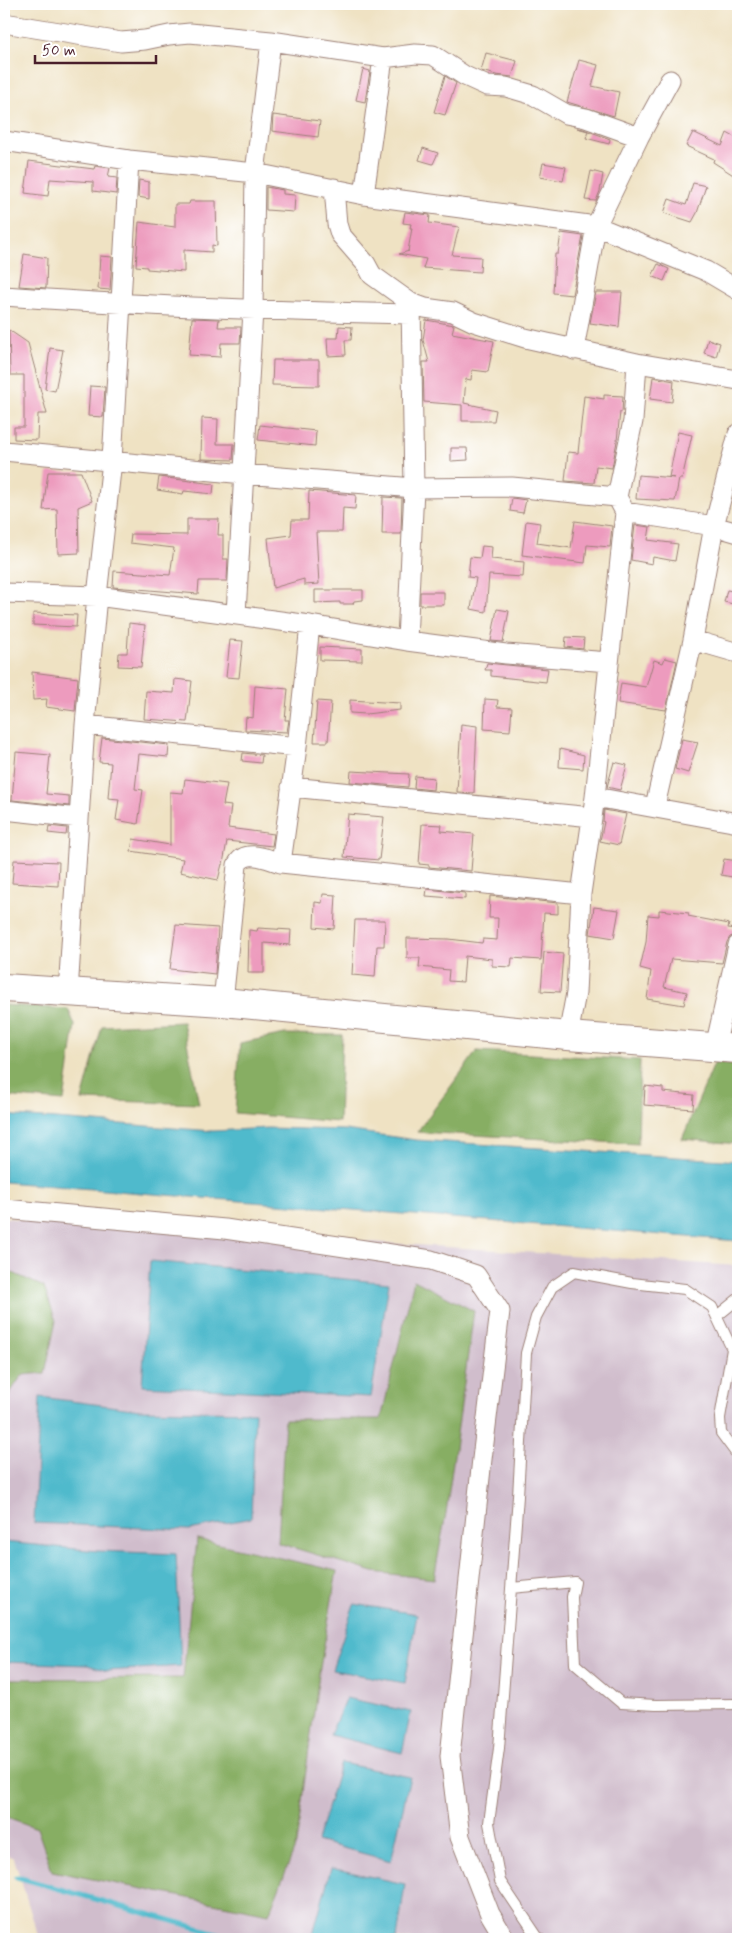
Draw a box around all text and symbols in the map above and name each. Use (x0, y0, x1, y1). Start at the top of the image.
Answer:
scale bar (35, 32, 156, 64)
text: 50 m (42, 41, 76, 61)

